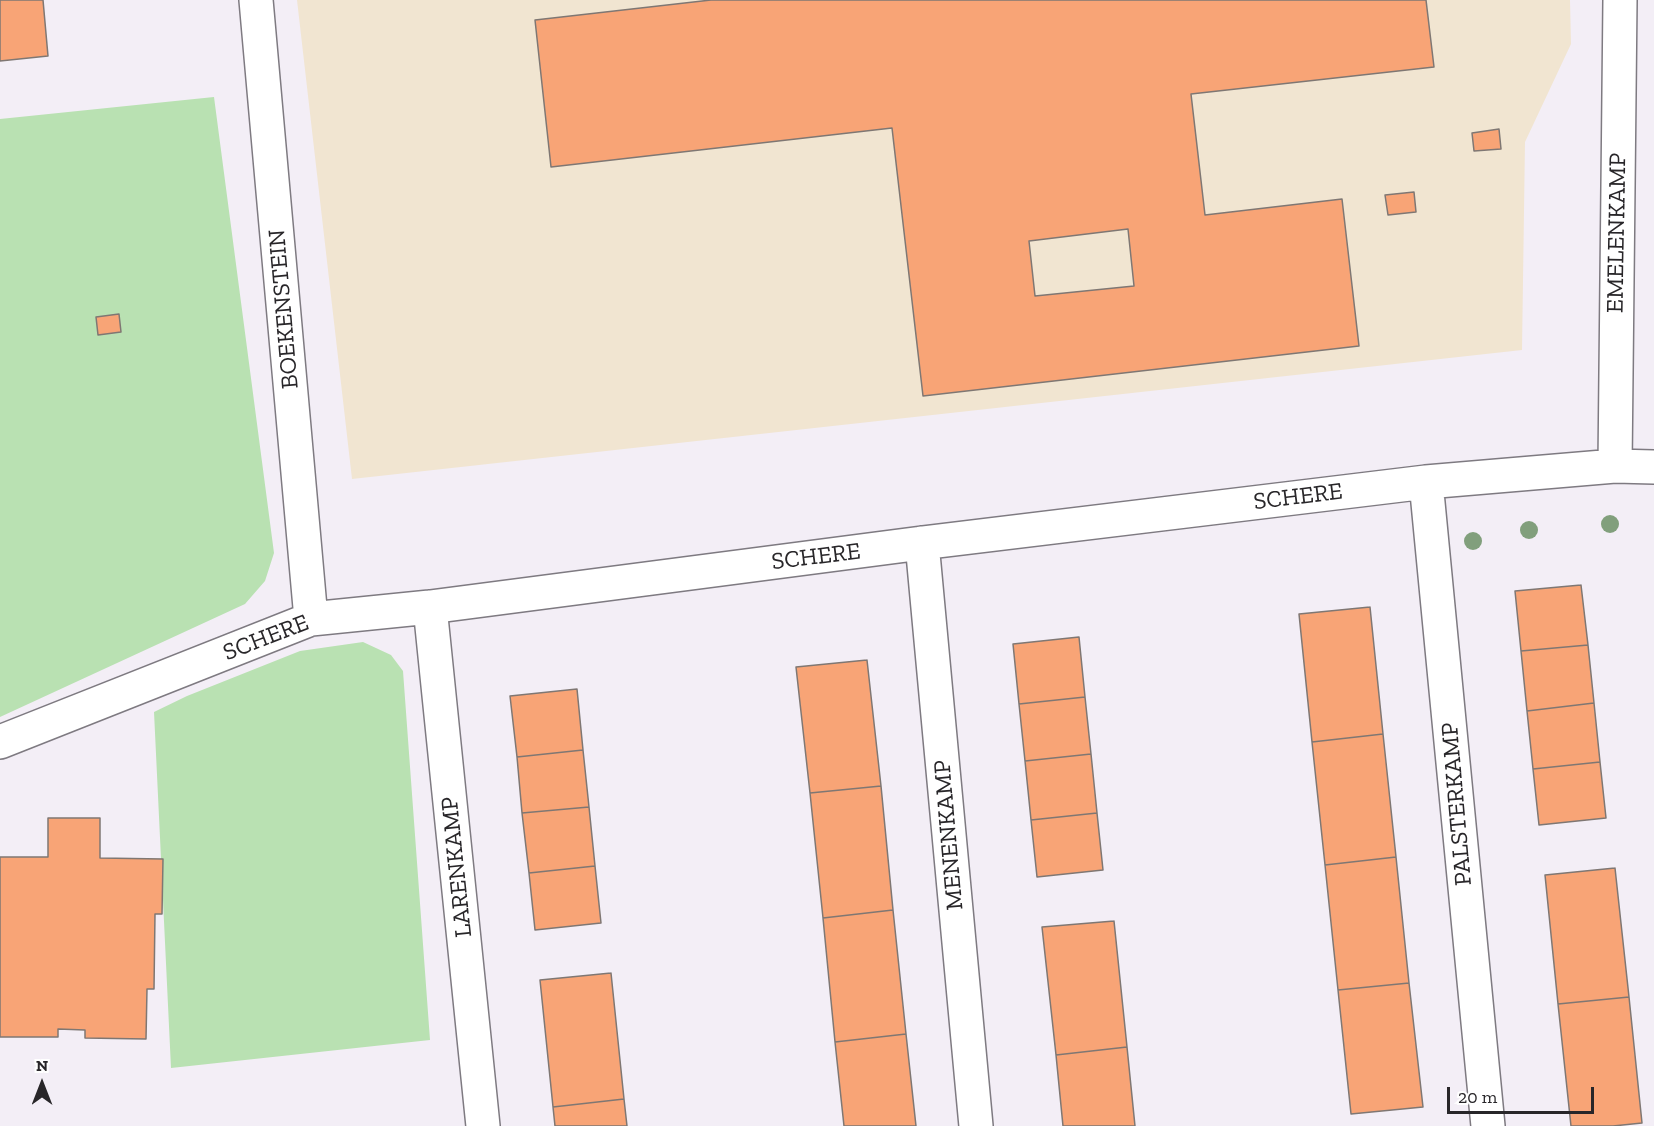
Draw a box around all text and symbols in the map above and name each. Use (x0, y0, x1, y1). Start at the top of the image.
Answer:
street label: EMELENKAMP (1601, 153, 1633, 313)
street label: BOEKENSTEIN (263, 228, 305, 390)
street label: SCHERE (1252, 477, 1344, 517)
street label: SCHERE (770, 537, 862, 577)
street label: SCHERE (219, 609, 313, 667)
street label: PALSTERKAMP (1436, 721, 1478, 887)
street label: MENENKAMP (928, 759, 970, 911)
street label: LARENKAMP (435, 795, 479, 939)
north arrow (12, 1054, 72, 1114)
text: N (36, 1056, 48, 1075)
scale bar (1450, 1075, 1597, 1113)
text: 20 m (1458, 1086, 1497, 1108)

